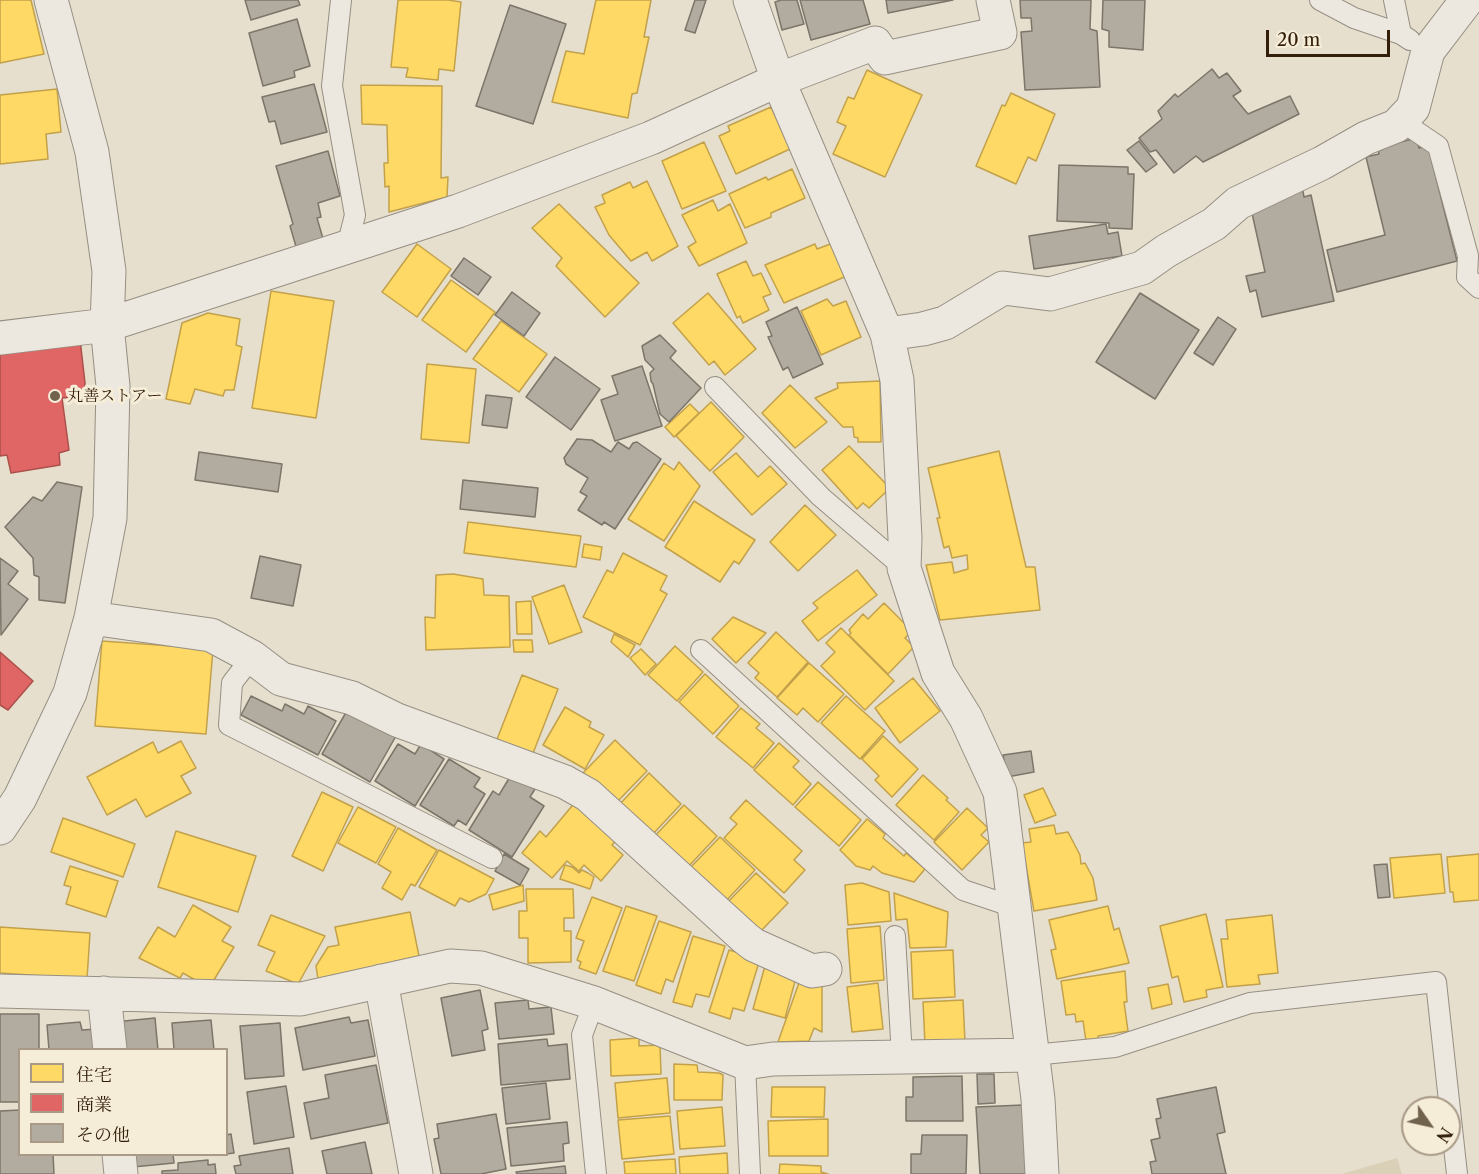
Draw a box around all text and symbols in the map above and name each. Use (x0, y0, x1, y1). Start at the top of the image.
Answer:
scale bar (1269, 18, 1394, 56)
text: 20 m (1277, 29, 1320, 51)
place label: 丸善ストアー (67, 386, 163, 406)
marker: 丸善ストアー (48, 389, 62, 403)
legend (18, 1048, 228, 1156)
text: 住宅 (76, 1064, 112, 1086)
text: 商業 (76, 1094, 112, 1116)
north arrow (1401, 1096, 1461, 1156)
text: その他 (76, 1124, 130, 1146)
text: N (1432, 1124, 1456, 1146)

